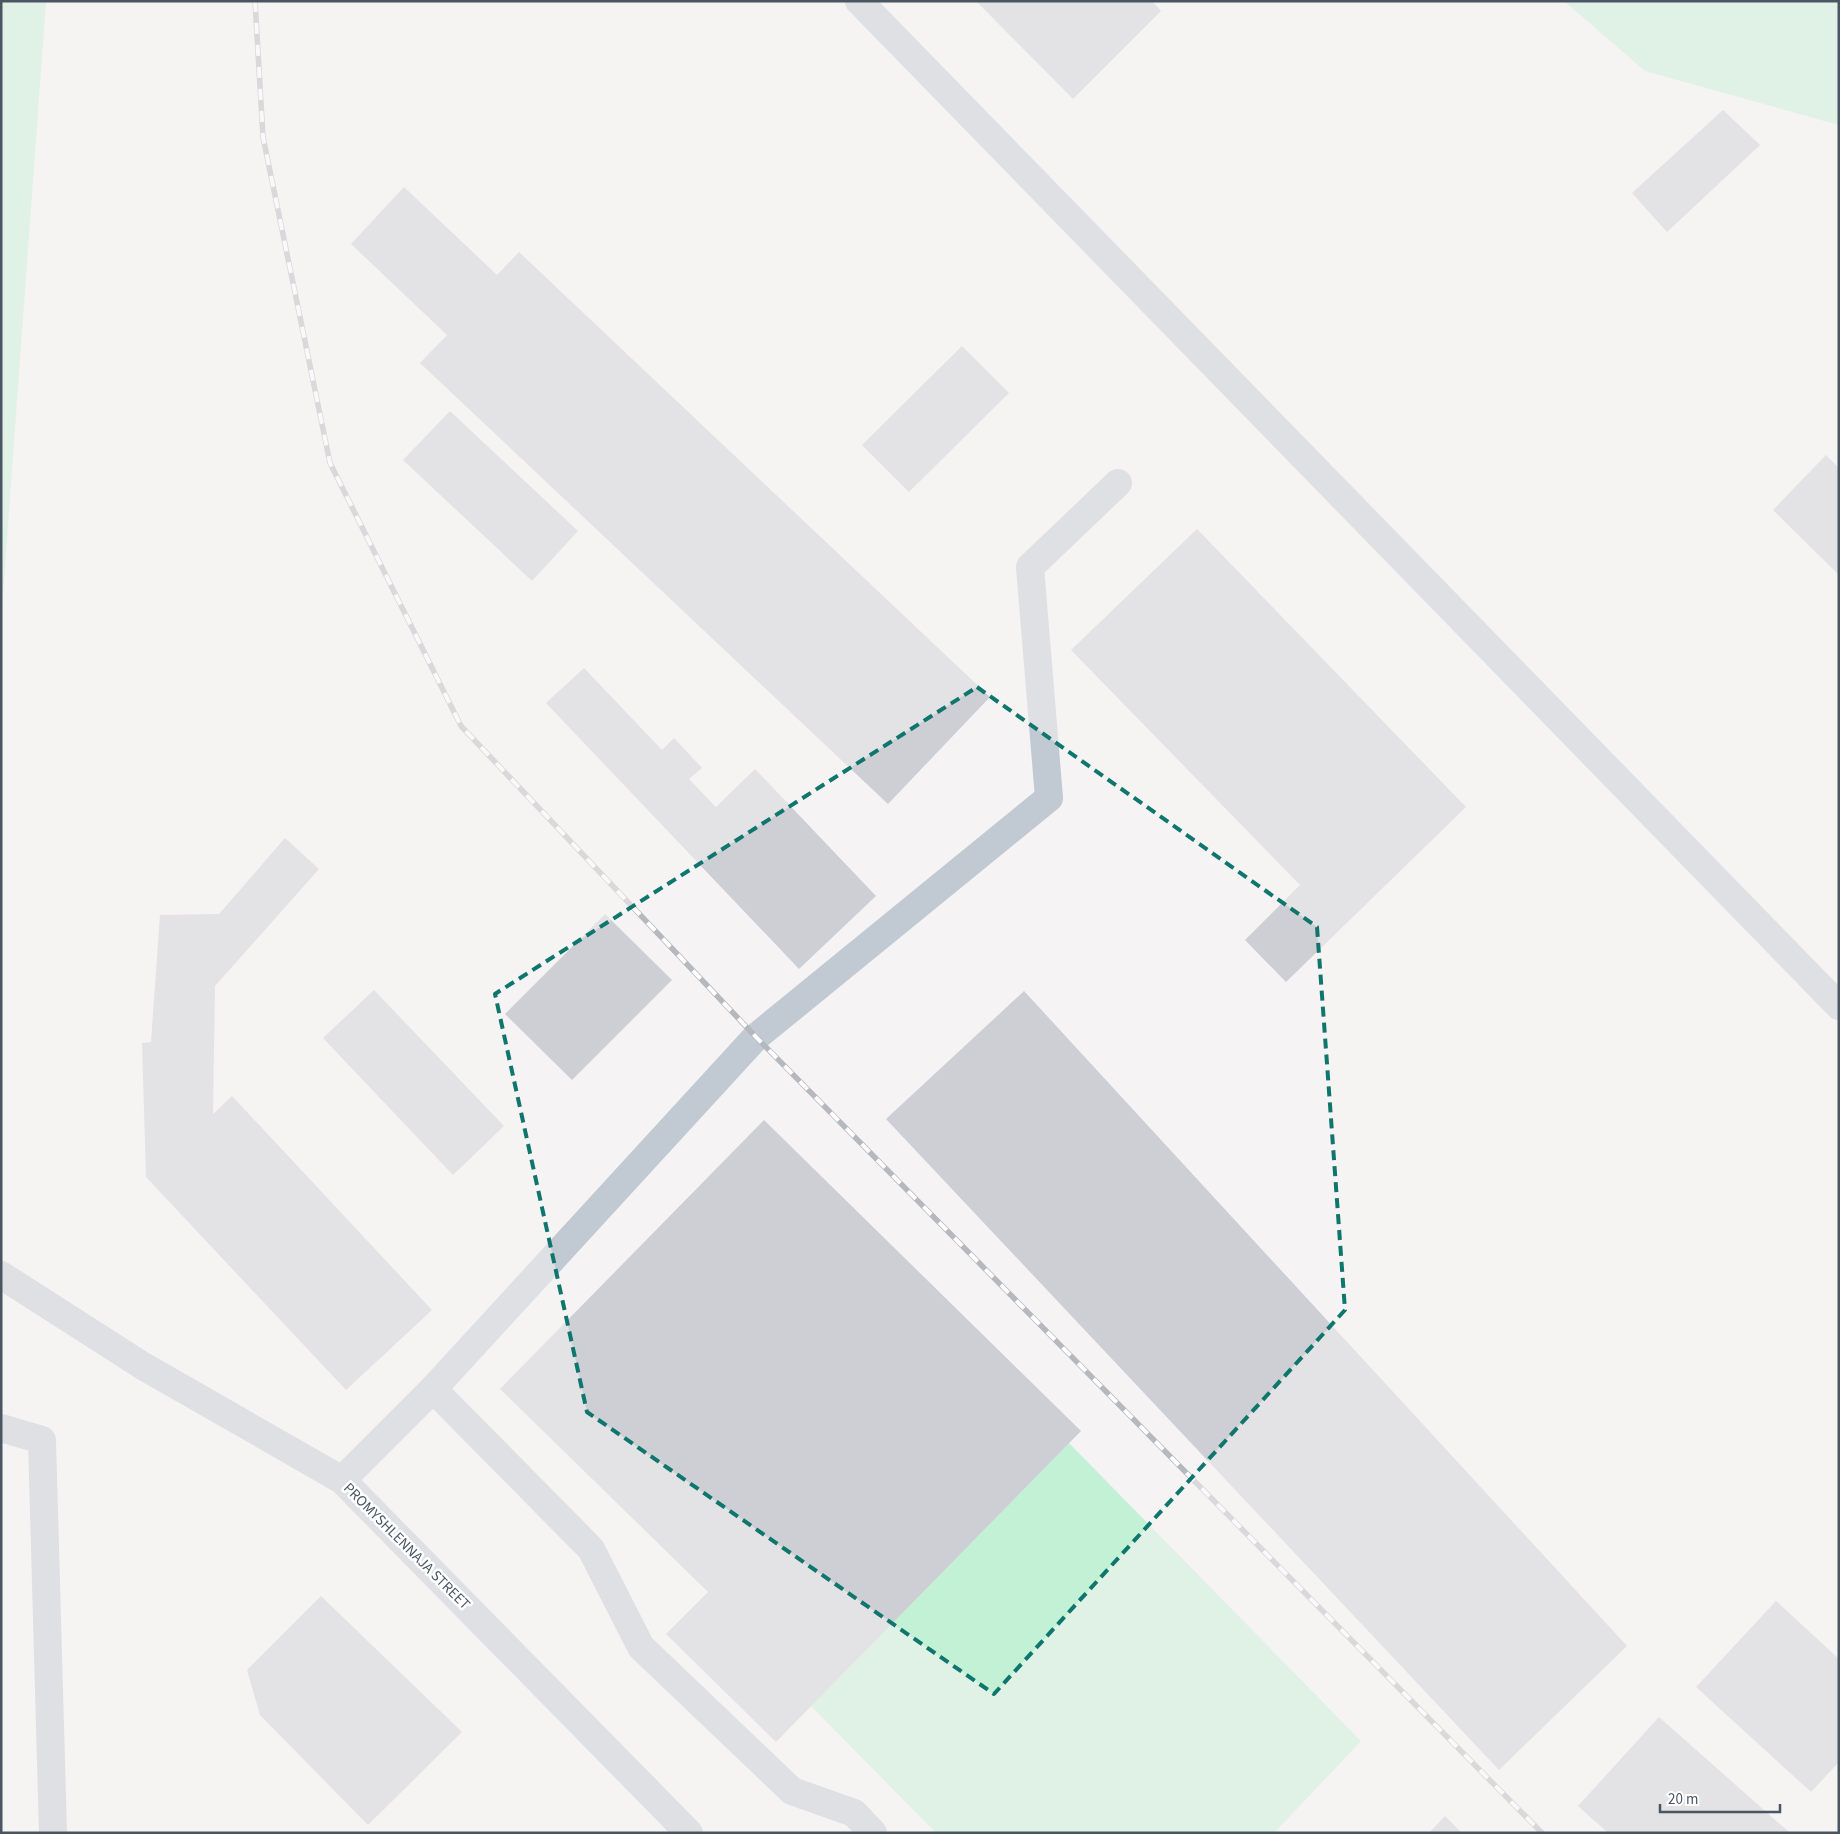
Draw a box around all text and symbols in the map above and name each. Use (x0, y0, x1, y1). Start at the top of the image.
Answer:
street label: PROMYSHLENNAJA STREET (338, 1478, 475, 1615)
scale bar (1660, 1782, 1780, 1814)
text: 20 m (1668, 1789, 1698, 1810)

